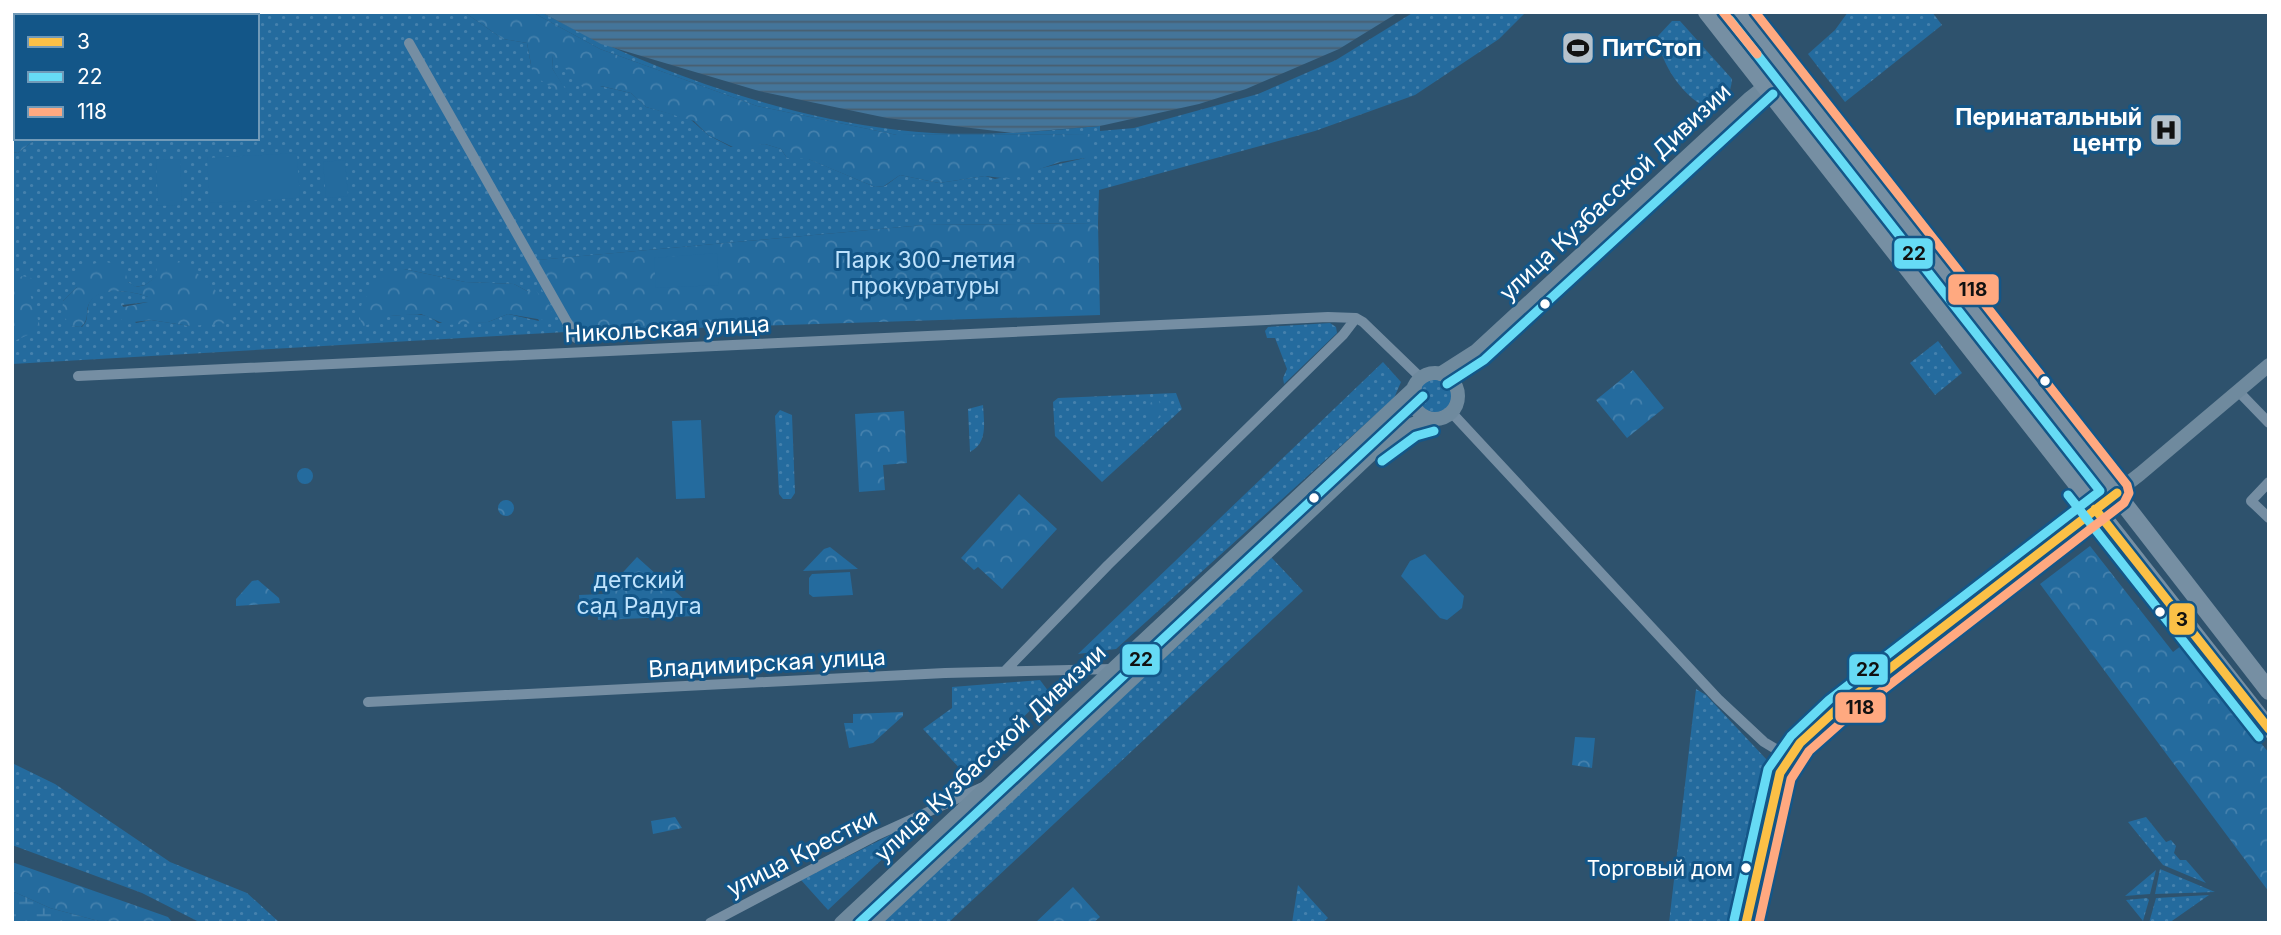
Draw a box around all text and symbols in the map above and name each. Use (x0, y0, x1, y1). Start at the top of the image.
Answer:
legend (14, 14, 259, 140)
text: 3 (77, 29, 90, 54)
sports icon: ПитСтоп (1559, 29, 1597, 67)
place label: ПитСтоп (1602, 34, 1702, 62)
text: 22 (77, 64, 103, 89)
street label: улица Кузбасской Дивизии (1493, 77, 1737, 307)
text: 118 (77, 99, 107, 124)
place label: Перинатальный центр (1955, 103, 2142, 157)
hospital icon: Перинатальный центр (2147, 111, 2185, 149)
line badge: 22 (1893, 237, 1934, 270)
text: 22 (1902, 242, 1926, 265)
park label: Парк 300-летия прокуратуры (835, 246, 1015, 300)
line badge: 118 (1947, 273, 2000, 306)
text: 118 (1959, 278, 1987, 301)
unlabelled marker (1538, 297, 1552, 311)
street label: Никольская улица (564, 310, 770, 348)
unlabelled marker (2038, 374, 2052, 388)
unlabelled marker (1307, 491, 1321, 505)
park label: детский сад Радуга (576, 566, 702, 620)
line badge: 3 (2168, 602, 2196, 636)
unlabelled marker (2153, 605, 2167, 619)
text: 3 (2176, 608, 2188, 631)
street label: улица Кузбасской Дивизии (868, 638, 1112, 868)
street label: Владимирская улица (648, 643, 886, 683)
line badge: 22 (1121, 643, 1161, 676)
text: 22 (1129, 648, 1153, 671)
line badge: 22 (1848, 653, 1889, 686)
text: 22 (1856, 658, 1880, 681)
line badge: 118 (1834, 691, 1887, 724)
text: 118 (1846, 696, 1874, 719)
street label: улица Крестки (722, 803, 882, 903)
place label: Торговый дом (1587, 856, 1733, 881)
marker: Торговый дом (1739, 861, 1753, 875)

